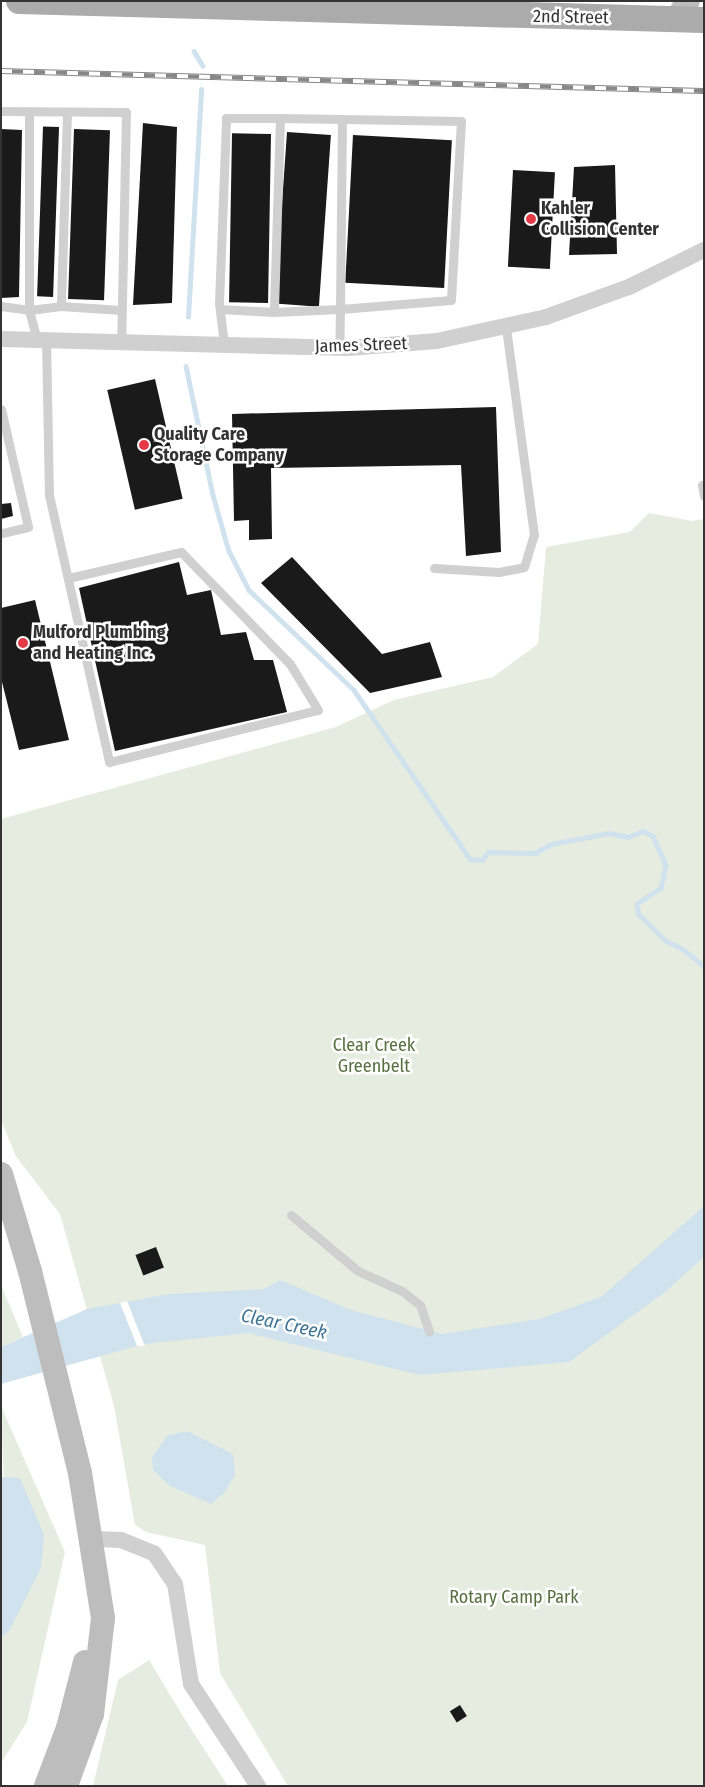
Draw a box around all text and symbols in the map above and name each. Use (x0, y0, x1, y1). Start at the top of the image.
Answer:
street label: 2nd Street (533, 6, 609, 28)
place label: Kahler Collision Center (541, 198, 659, 240)
marker: Kahler Collision Center (525, 213, 537, 225)
street label: James Street (314, 333, 408, 357)
place label: Quality Care Storage Company (154, 424, 284, 466)
marker: Quality Care Storage Company (138, 439, 150, 451)
place label: Mulford Plumbing and Heating Inc. (33, 622, 166, 664)
marker: Mulford Plumbing and Heating Inc. (17, 637, 29, 649)
park label: Clear Creek Greenbelt (333, 1035, 415, 1078)
water label: Clear Creek (239, 1304, 329, 1344)
park label: Rotary Camp Park (449, 1586, 579, 1608)

